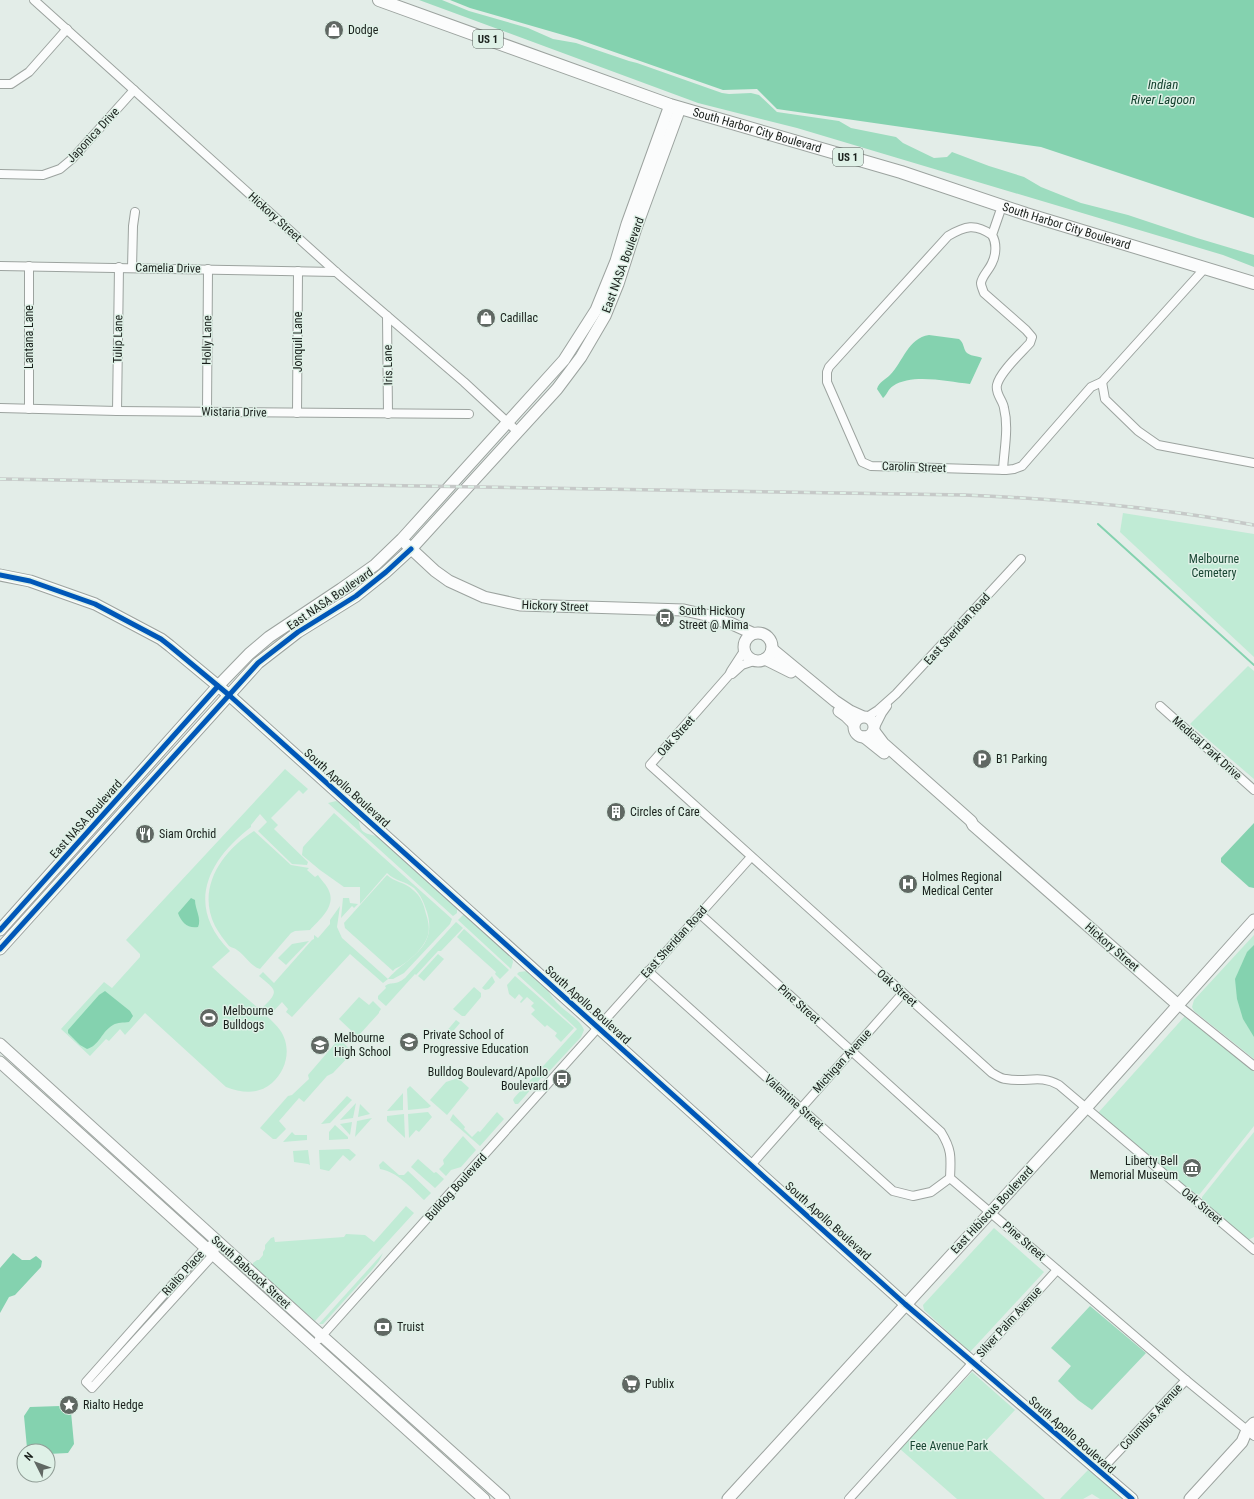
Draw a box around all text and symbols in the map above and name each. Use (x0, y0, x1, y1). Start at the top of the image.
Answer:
shop icon: Dodge (323, 19, 345, 41)
place label: Dodge (348, 23, 379, 37)
road number: US 1 (473, 30, 503, 48)
water label: Indian River Lagoon (1131, 77, 1195, 107)
street label: Japonica Drive (64, 104, 122, 165)
street label: South Harbor City Boulevard (691, 105, 823, 156)
road number: US 1 (833, 148, 863, 166)
street label: Hickory Street (245, 189, 305, 245)
street label: South Harbor City Boulevard (1001, 200, 1132, 252)
street label: East NASA Boulevard (599, 215, 647, 315)
street label: Camelia Drive (135, 260, 201, 276)
street label: Lantana Lane (22, 305, 36, 369)
shop icon: Cadillac (475, 307, 497, 329)
street label: Jonquil Lane (291, 311, 305, 372)
place label: Cadillac (500, 311, 539, 325)
street label: Tulip Lane (111, 314, 125, 363)
street label: Holly Lane (200, 315, 214, 365)
street label: Iris Lane (381, 344, 395, 385)
street label: Wistaria Drive (201, 404, 267, 420)
street label: Carolin Street (882, 459, 947, 475)
park label: Melbourne Cemetery (1189, 552, 1240, 580)
street label: East NASA Boulevard (284, 565, 376, 633)
street label: East Sheridan Road (921, 590, 993, 668)
street label: Hickory Street (521, 598, 589, 614)
place label: South Hickory Street @ Mima (679, 604, 749, 632)
bus stop icon: South Hickory Street @ Mima (654, 607, 676, 629)
street label: Oak Street (654, 713, 698, 759)
street label: Medical Park Drive (1170, 713, 1245, 783)
street label: South Apollo Boulevard (301, 746, 393, 830)
parking icon: B1 Parking (971, 748, 993, 770)
place label: B1 Parking (996, 752, 1047, 766)
street label: East NASA Boulevard (47, 777, 125, 861)
building icon: Circles of Care (605, 801, 627, 823)
place label: Circles of Care (630, 805, 700, 819)
restaurant icon: Siam Orchid (134, 823, 156, 845)
place label: Siam Orchid (159, 827, 216, 841)
place label: Holmes Regional Medical Center (922, 870, 1002, 898)
hospital icon: Holmes Regional Medical Center (897, 873, 919, 895)
street label: East Sheridan Road (638, 903, 710, 981)
street label: Hickory Street (1082, 920, 1142, 974)
street label: South Apollo Boulevard (542, 963, 634, 1047)
street label: Oak Street (874, 966, 920, 1010)
street label: Pine Street (775, 981, 823, 1027)
place label: Melbourne Bulldogs (223, 1004, 274, 1032)
sports icon: Melbourne Bulldogs (198, 1007, 220, 1029)
street label: Michigan Avenue (810, 1026, 874, 1096)
place label: Private School of Progressive Education (423, 1028, 529, 1056)
place label: Melbourne High School (334, 1031, 391, 1059)
school or university icon: Private School of Progressive Education (398, 1031, 420, 1053)
school or university icon: Melbourne High School (309, 1034, 331, 1056)
place label: Bulldog Boulevard/Apollo Boulevard (428, 1065, 548, 1093)
bus stop icon: Bulldog Boulevard/Apollo Boulevard (551, 1068, 573, 1090)
street label: Valentine Street (761, 1072, 827, 1133)
street label: Bulldog Boulevard (422, 1151, 490, 1223)
place label: Liberty Bell Memorial Museum (1090, 1154, 1178, 1182)
museum icon: Liberty Bell Memorial Museum (1181, 1157, 1203, 1179)
street label: East Hibiscus Boulevard (948, 1163, 1036, 1257)
street label: South Apollo Boulevard (782, 1179, 874, 1263)
street label: Oak Street (1179, 1185, 1226, 1227)
street label: Pine Street (1000, 1219, 1048, 1264)
street label: South Babcock Street (209, 1233, 294, 1312)
street label: Rialto Place (159, 1247, 207, 1299)
street label: Silver Palm Avenue (974, 1284, 1045, 1360)
bank icon: Truist (372, 1316, 394, 1338)
place label: Truist (397, 1320, 424, 1334)
supermarket icon: Publix (620, 1373, 642, 1395)
place label: Publix (645, 1377, 674, 1391)
street label: Columbus Avenue (1117, 1381, 1185, 1453)
place icon: Rialto Hedge (58, 1394, 80, 1416)
street label: South Apollo Boulevard (1026, 1394, 1118, 1476)
place label: Rialto Hedge (83, 1398, 144, 1412)
park label: Fee Avenue Park (910, 1439, 989, 1453)
north arrow (16, 1443, 56, 1483)
text: N (22, 1450, 36, 1464)

